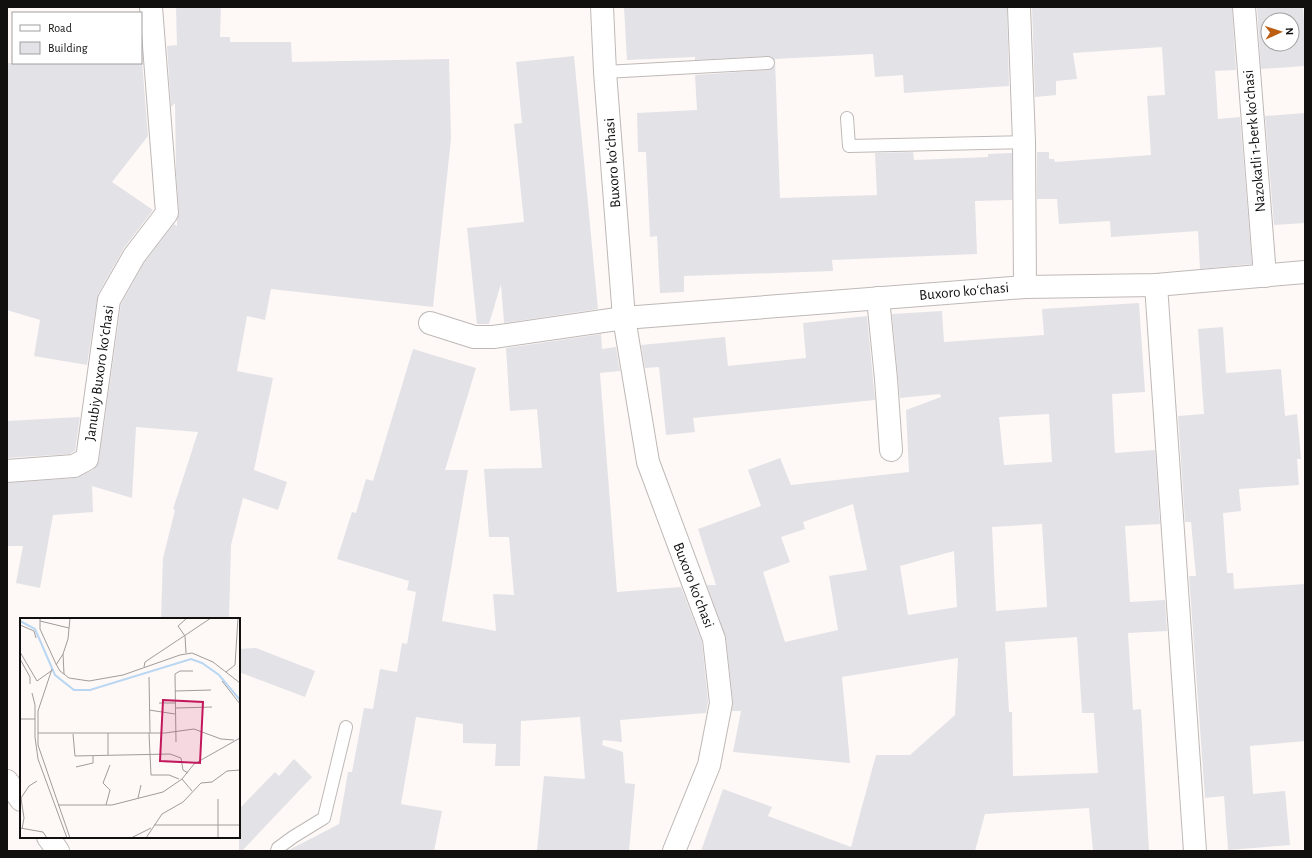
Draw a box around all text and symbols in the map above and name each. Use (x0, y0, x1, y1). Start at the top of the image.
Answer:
legend (12, 12, 142, 64)
north arrow (1260, 12, 1300, 52)
text: Road (48, 22, 72, 34)
text: N (1284, 27, 1295, 36)
text: Building (48, 42, 88, 54)
street label: Nazokatli 1-berk koʻchasi (1241, 69, 1268, 213)
street label: Buxoro koʻchasi (602, 118, 623, 208)
street label: Buxoro koʻchasi (919, 280, 1010, 303)
street label: Janubiy Buxoro koʻchasi (83, 304, 116, 442)
street label: Buxoro koʻchasi (670, 540, 717, 630)
inset map (20, 618, 240, 838)

